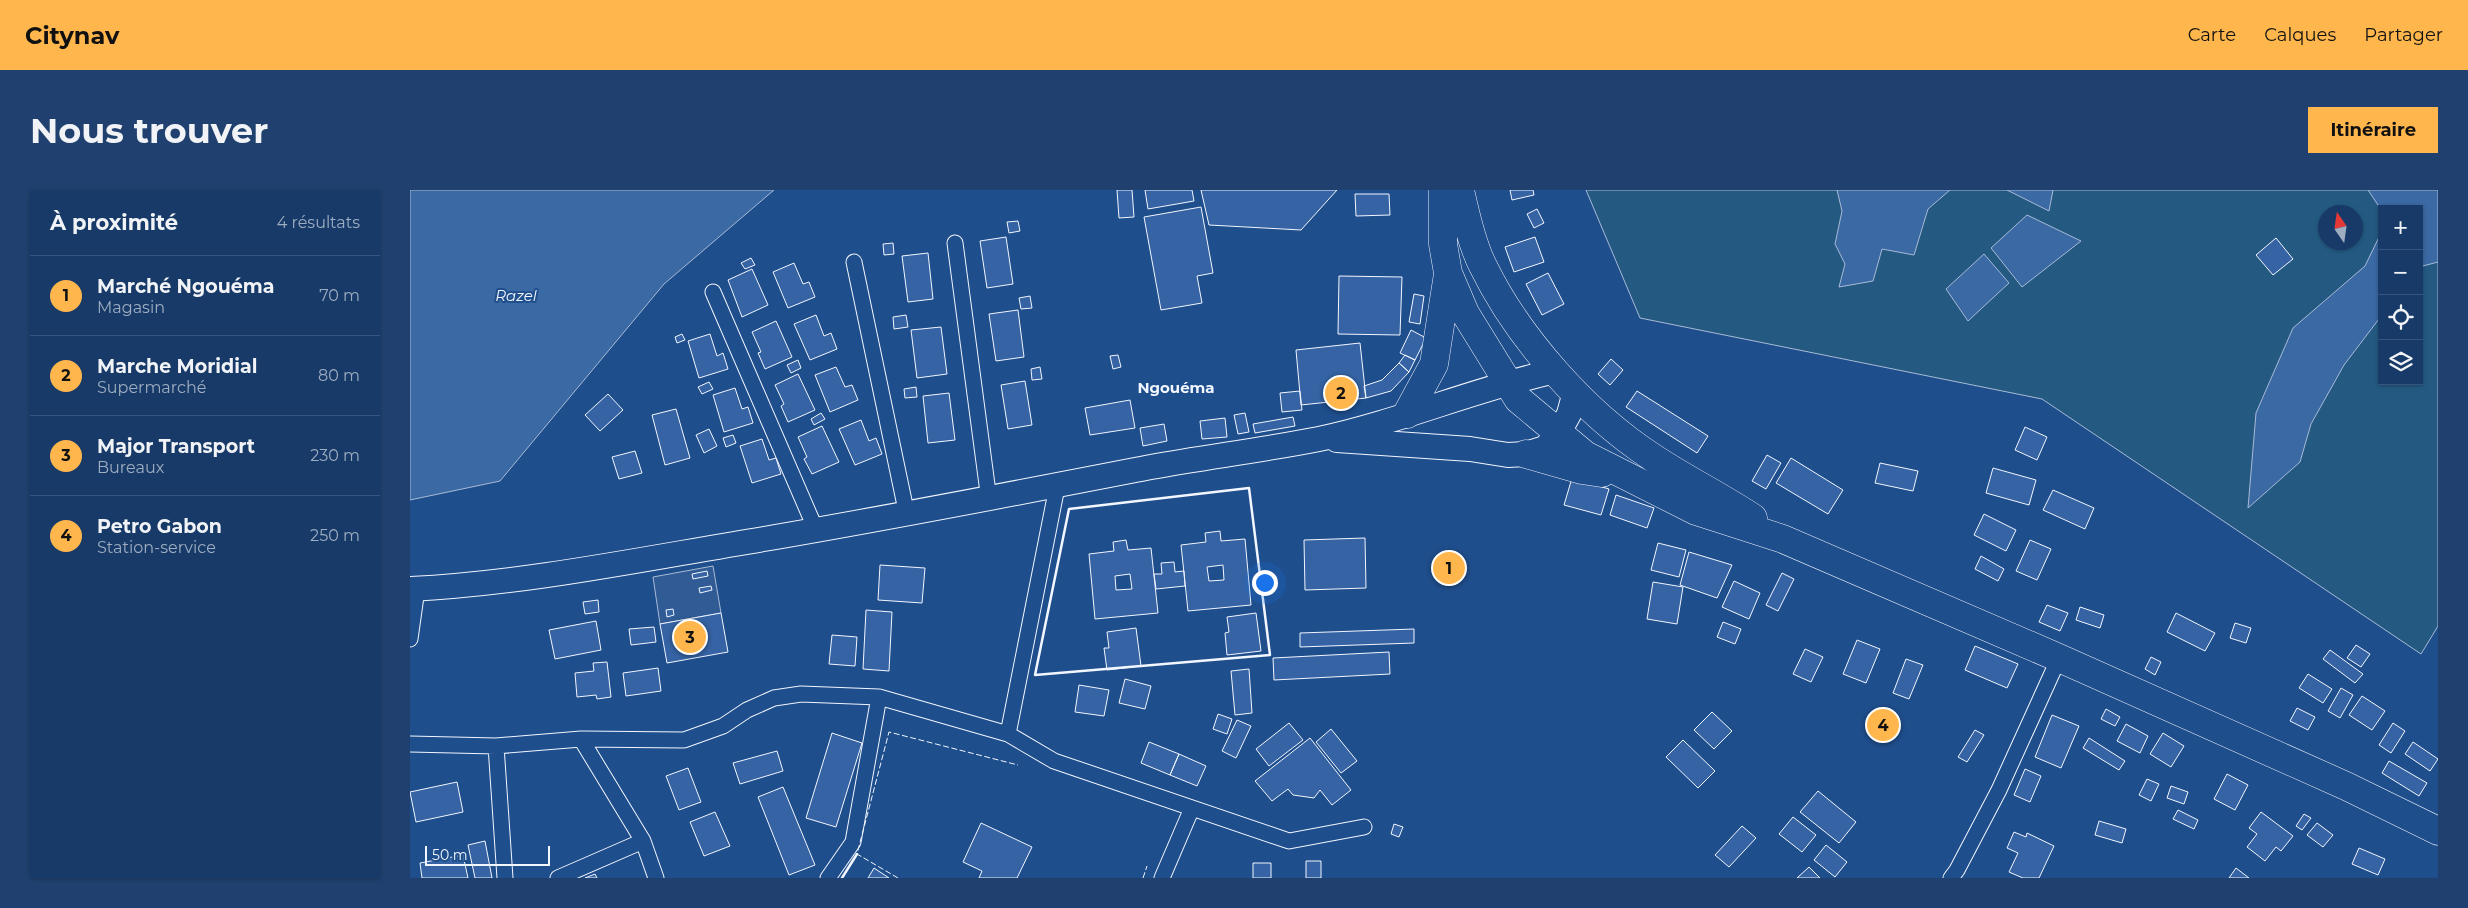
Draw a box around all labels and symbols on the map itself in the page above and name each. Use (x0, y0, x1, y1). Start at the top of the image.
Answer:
north arrow (2318, 205, 2363, 250)
water label: Razel (495, 286, 537, 305)
pin: 2 (1325, 374, 1357, 412)
district label: Ngouéma (1137, 378, 1215, 397)
pin: 1 (1433, 549, 1465, 587)
your location (1252, 570, 1278, 596)
pin: 3 (674, 618, 706, 656)
pin: 4 (1867, 706, 1899, 744)
scale bar (425, 843, 550, 866)

